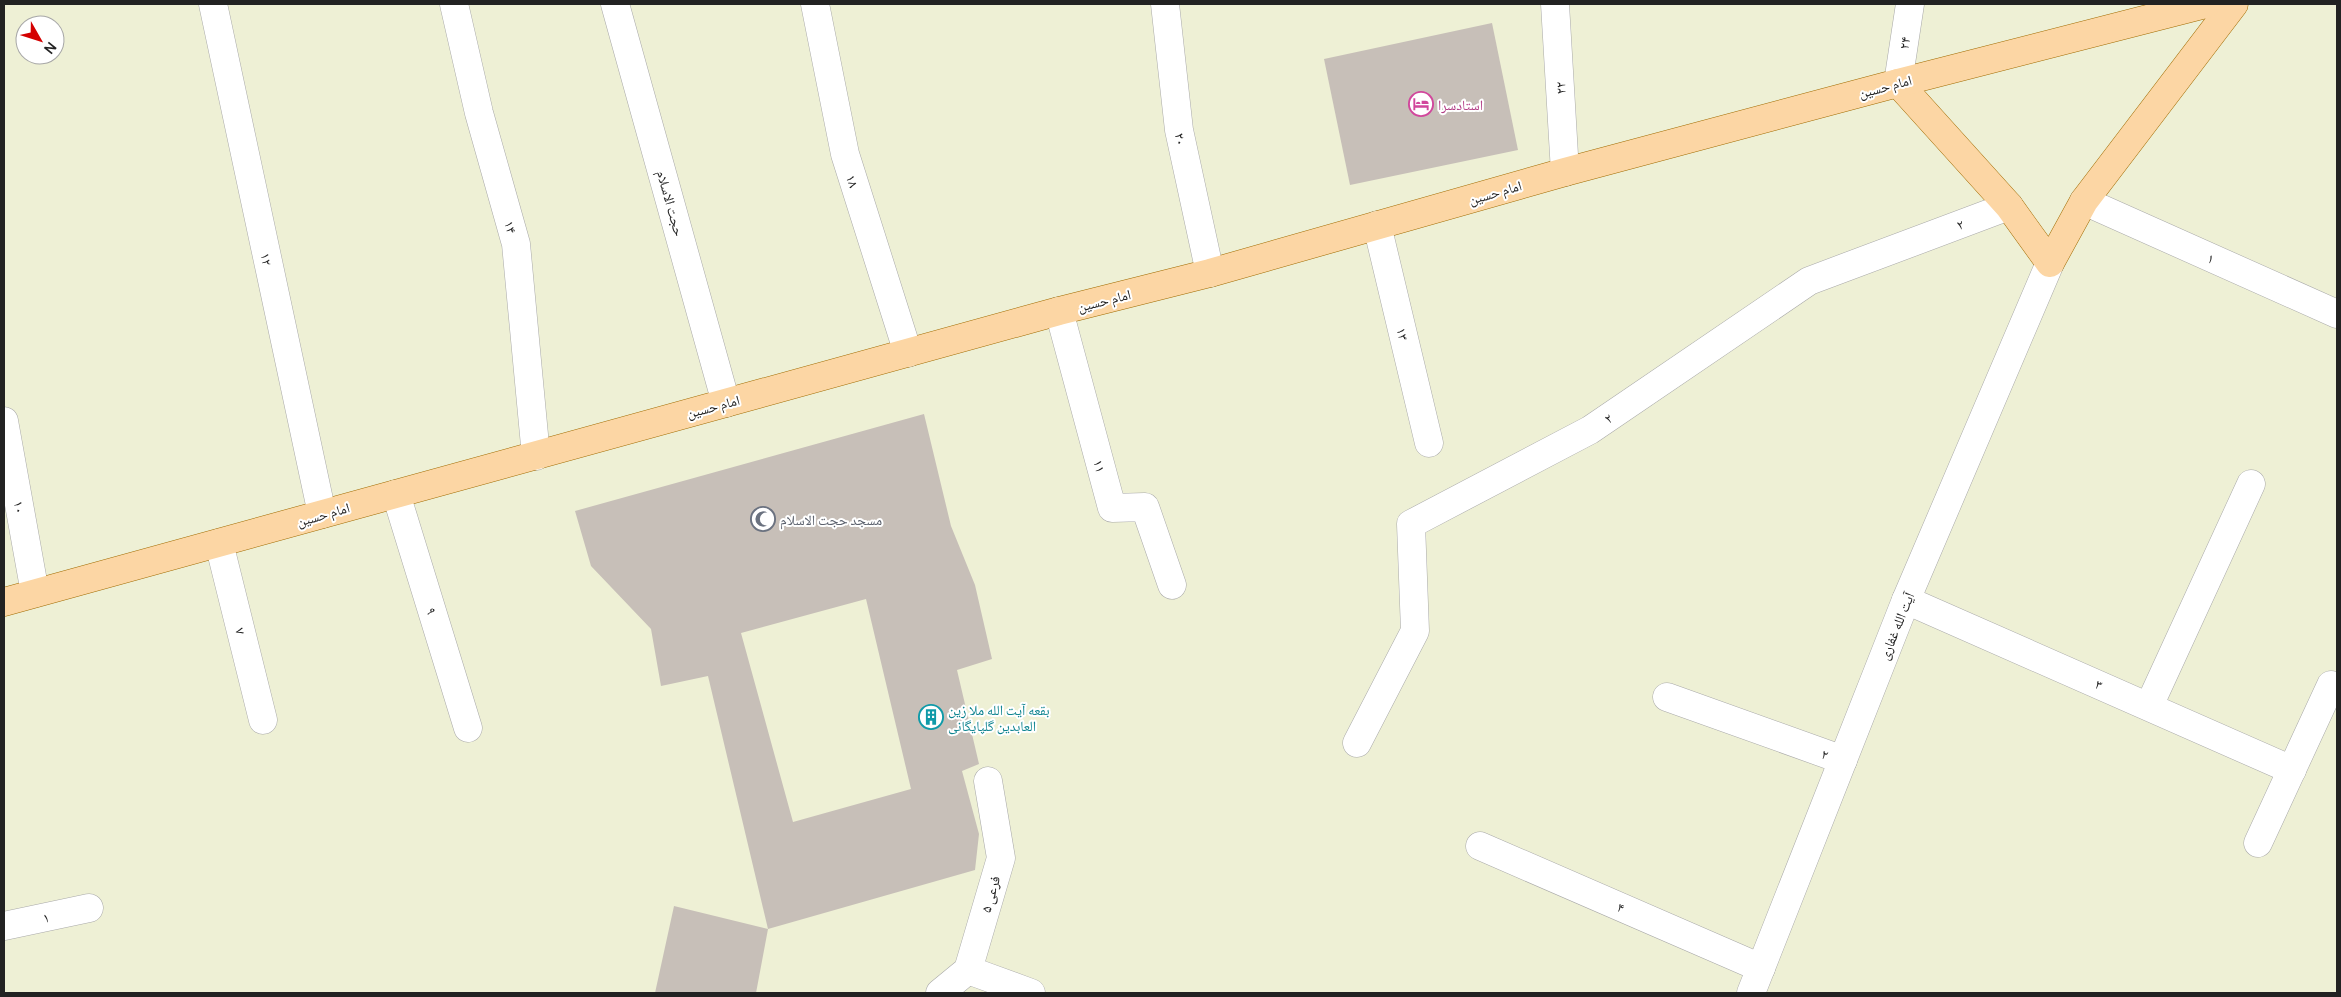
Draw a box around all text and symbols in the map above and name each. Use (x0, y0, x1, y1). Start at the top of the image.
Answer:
north arrow (15, 15, 65, 65)
street label: ۲۴ (1894, 35, 1914, 51)
text: N (40, 39, 61, 58)
street label: امام حسین (1856, 70, 1914, 103)
street label: ۲۲ (1550, 81, 1570, 95)
hotel icon: استادسرا (1408, 91, 1434, 117)
place label: استادسرا (1438, 95, 1483, 114)
street label: ۲۰ (1170, 131, 1192, 147)
street label: حجت الاسلام (652, 168, 689, 238)
street label: ۱۸ (842, 172, 864, 190)
street label: امام حسین (1466, 175, 1524, 210)
street label: ۲ (1954, 214, 1966, 234)
street label: ۱۴ (500, 218, 522, 236)
street label: ۱ (2204, 248, 2218, 268)
street label: ۱۲ (256, 251, 278, 267)
street label: امام حسین (1075, 284, 1133, 317)
street label: ۱۳ (1392, 326, 1414, 342)
street label: امام حسین (684, 390, 742, 423)
street label: ۲ (1600, 408, 1616, 428)
street label: ۱۱ (1089, 457, 1111, 475)
street label: امام حسین (294, 497, 352, 532)
street label: ۱۰ (10, 499, 30, 515)
mosque icon: مسجد حجت الاسلام (750, 506, 776, 532)
place label: مسجد حجت الاسلام (780, 510, 882, 530)
street label: آیت الله غفاری (1874, 589, 1918, 663)
street label: ۹ (422, 605, 442, 617)
street label: ۷ (231, 626, 251, 636)
street label: ۳ (2092, 674, 2106, 694)
place label: بقعه آیت الله ملا زین العابدین گلپایگانی (948, 700, 1050, 735)
building icon: بقعه آیت الله ملا زین العابدین گلپایگانی (918, 704, 944, 730)
street label: ۲ (1819, 744, 1831, 764)
street label: فرعی ۵ (976, 873, 1004, 915)
street label: ۴ (1614, 897, 1628, 917)
street label: ۱ (41, 907, 51, 927)

